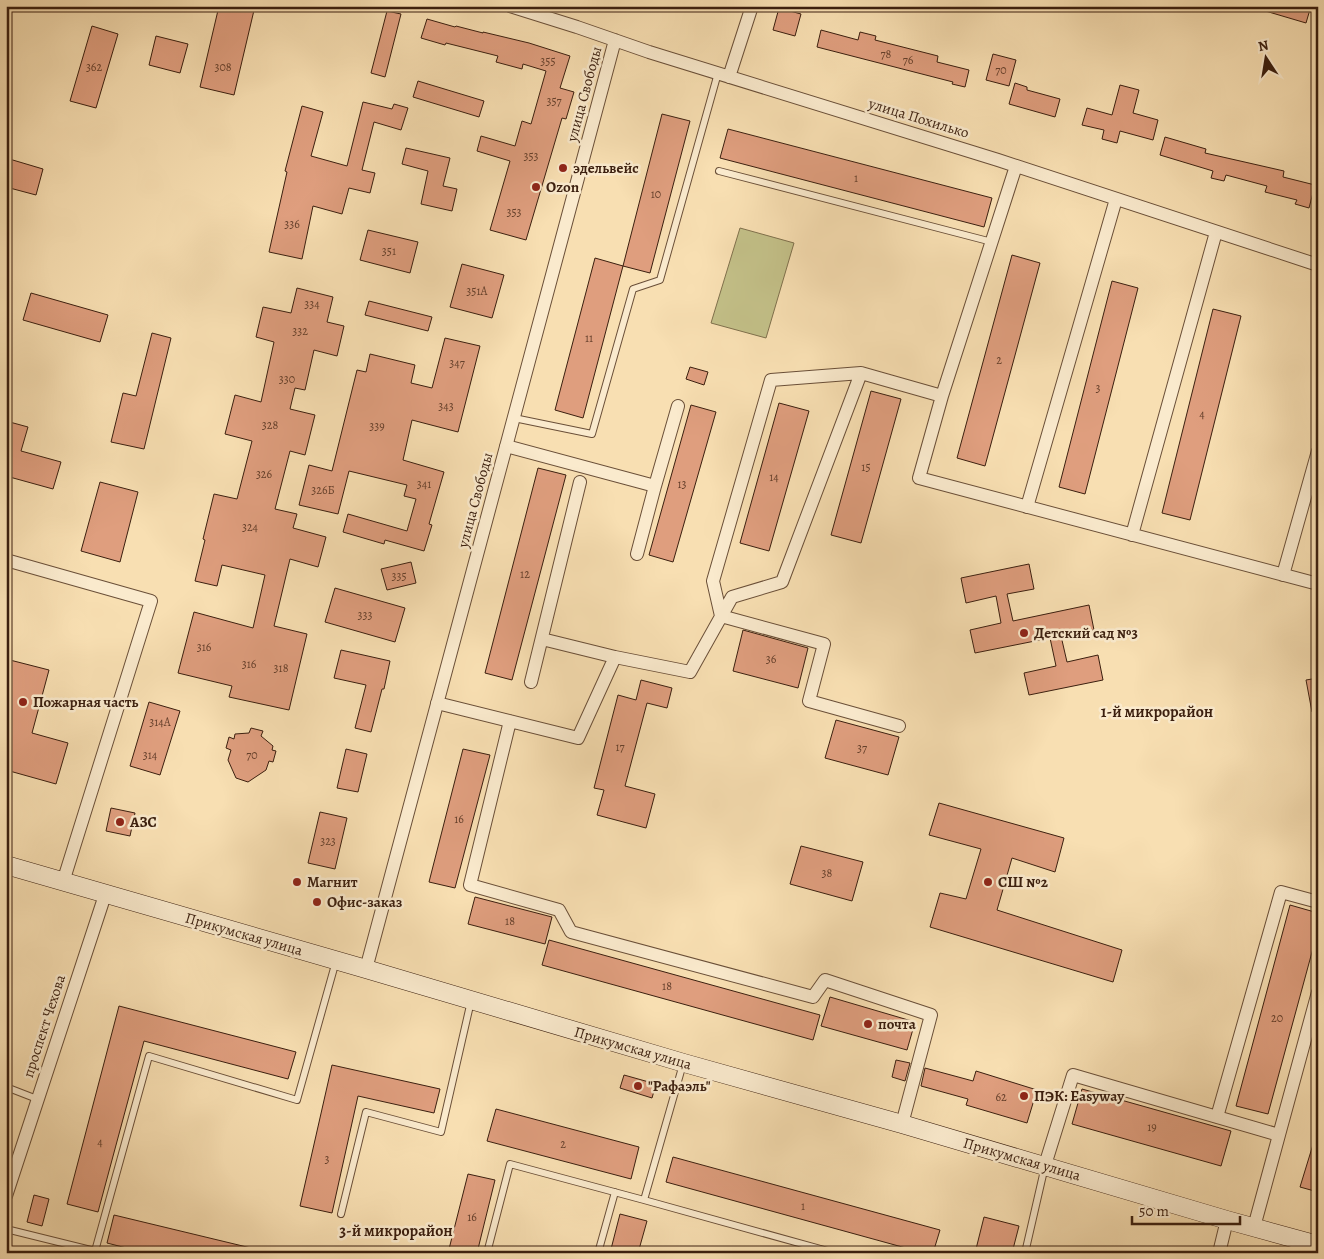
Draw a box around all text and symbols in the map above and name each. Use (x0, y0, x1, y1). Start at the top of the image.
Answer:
north arrow (1242, 32, 1292, 82)
text: N (1256, 35, 1270, 56)
street label: улица Свободы (561, 44, 606, 145)
house number: 78 (881, 46, 892, 62)
house number: 76 (903, 52, 914, 68)
house number: 355 (540, 53, 556, 69)
house number: 362 (86, 59, 102, 75)
house number: 308 (214, 59, 232, 75)
house number: 70 (995, 62, 1007, 78)
house number: 357 (546, 93, 563, 109)
street label: улица Похилько (865, 93, 972, 143)
house number: 353 (523, 148, 539, 164)
place label: эдельвейс (573, 158, 639, 178)
marker: эдельвейс (557, 162, 569, 174)
house number: 1 (854, 170, 858, 186)
place label: Ozon (546, 177, 580, 197)
marker: Ozon (530, 181, 542, 193)
house number: 10 (651, 186, 661, 202)
house number: 353 (506, 204, 522, 220)
house number: 336 (284, 216, 300, 232)
house number: 351 (382, 243, 396, 259)
house number: 351А (466, 283, 489, 299)
house number: 334 (304, 296, 320, 312)
house number: 332 (292, 323, 308, 339)
house number: 11 (585, 330, 593, 346)
house number: 2 (996, 352, 1002, 368)
house number: 347 (449, 355, 466, 371)
house number: 330 (279, 371, 295, 387)
house number: 3 (1096, 380, 1101, 396)
house number: 343 (438, 398, 454, 414)
house number: 4 (1199, 406, 1205, 422)
house number: 328 (262, 417, 278, 433)
house number: 339 (369, 418, 385, 434)
street label: улица Свободы (452, 450, 497, 551)
house number: 15 (861, 459, 871, 475)
house number: 326 (256, 466, 273, 482)
house number: 14 (769, 469, 779, 485)
house number: 341 (417, 476, 431, 492)
house number: 13 (677, 476, 687, 492)
house number: 326Б (311, 482, 335, 498)
house number: 324 (242, 519, 259, 535)
house number: 12 (520, 566, 530, 582)
house number: 335 (391, 568, 407, 584)
house number: 333 (358, 607, 372, 623)
place label: Детский сад №3 (1034, 623, 1138, 643)
marker: Детский сад №3 (1018, 627, 1030, 639)
house number: 316 (197, 639, 212, 655)
house number: 36 (766, 651, 777, 667)
house number: 316 (242, 656, 257, 672)
house number: 318 (274, 660, 289, 676)
place label: Пожарная часть (33, 692, 139, 712)
marker: Пожарная часть (17, 696, 29, 708)
district label: 1-й микрорайон (1101, 701, 1213, 723)
house number: 314А (149, 714, 172, 730)
house number: 17 (615, 739, 626, 755)
house number: 37 (857, 740, 868, 756)
house number: 314 (143, 747, 158, 763)
house number: 70 (246, 747, 258, 763)
house number: 16 (454, 811, 464, 827)
place label: АЗС (129, 812, 157, 832)
marker: АЗС (114, 816, 126, 828)
house number: 323 (320, 833, 336, 849)
house number: 38 (822, 865, 833, 881)
place label: Магнит (307, 872, 358, 892)
place label: СШ №2 (998, 872, 1049, 892)
marker: Магнит (291, 876, 303, 888)
marker: СШ №2 (982, 876, 994, 888)
place label: Офис-заказ (327, 892, 403, 912)
marker: Офис-заказ (311, 896, 323, 908)
street label: Прикумская улица (183, 908, 305, 960)
house number: 18 (505, 913, 515, 929)
street label: проспект Чехова (18, 972, 70, 1080)
house number: 18 (662, 978, 672, 994)
house number: 20 (1271, 1010, 1283, 1026)
place label: почта (878, 1014, 917, 1034)
marker: почта (862, 1018, 874, 1030)
street label: Прикумская улица (572, 1022, 694, 1074)
place label: "Рафаэль" (648, 1076, 711, 1096)
marker: "Рафаэль" (632, 1080, 644, 1092)
place label: ПЭК: Easyway (1034, 1086, 1125, 1106)
house number: 62 (995, 1089, 1007, 1105)
marker: ПЭК: Easyway (1018, 1090, 1030, 1102)
house number: 19 (1147, 1119, 1157, 1135)
street label: Прикумская улица (961, 1133, 1083, 1185)
house number: 4 (97, 1134, 103, 1150)
house number: 2 (560, 1136, 566, 1152)
house number: 3 (325, 1151, 330, 1167)
scale bar (1132, 1194, 1239, 1226)
house number: 1 (801, 1198, 805, 1214)
text: 50 m (1139, 1201, 1169, 1221)
house number: 16 (467, 1209, 477, 1225)
district label: 3-й микрорайон (339, 1220, 453, 1242)

